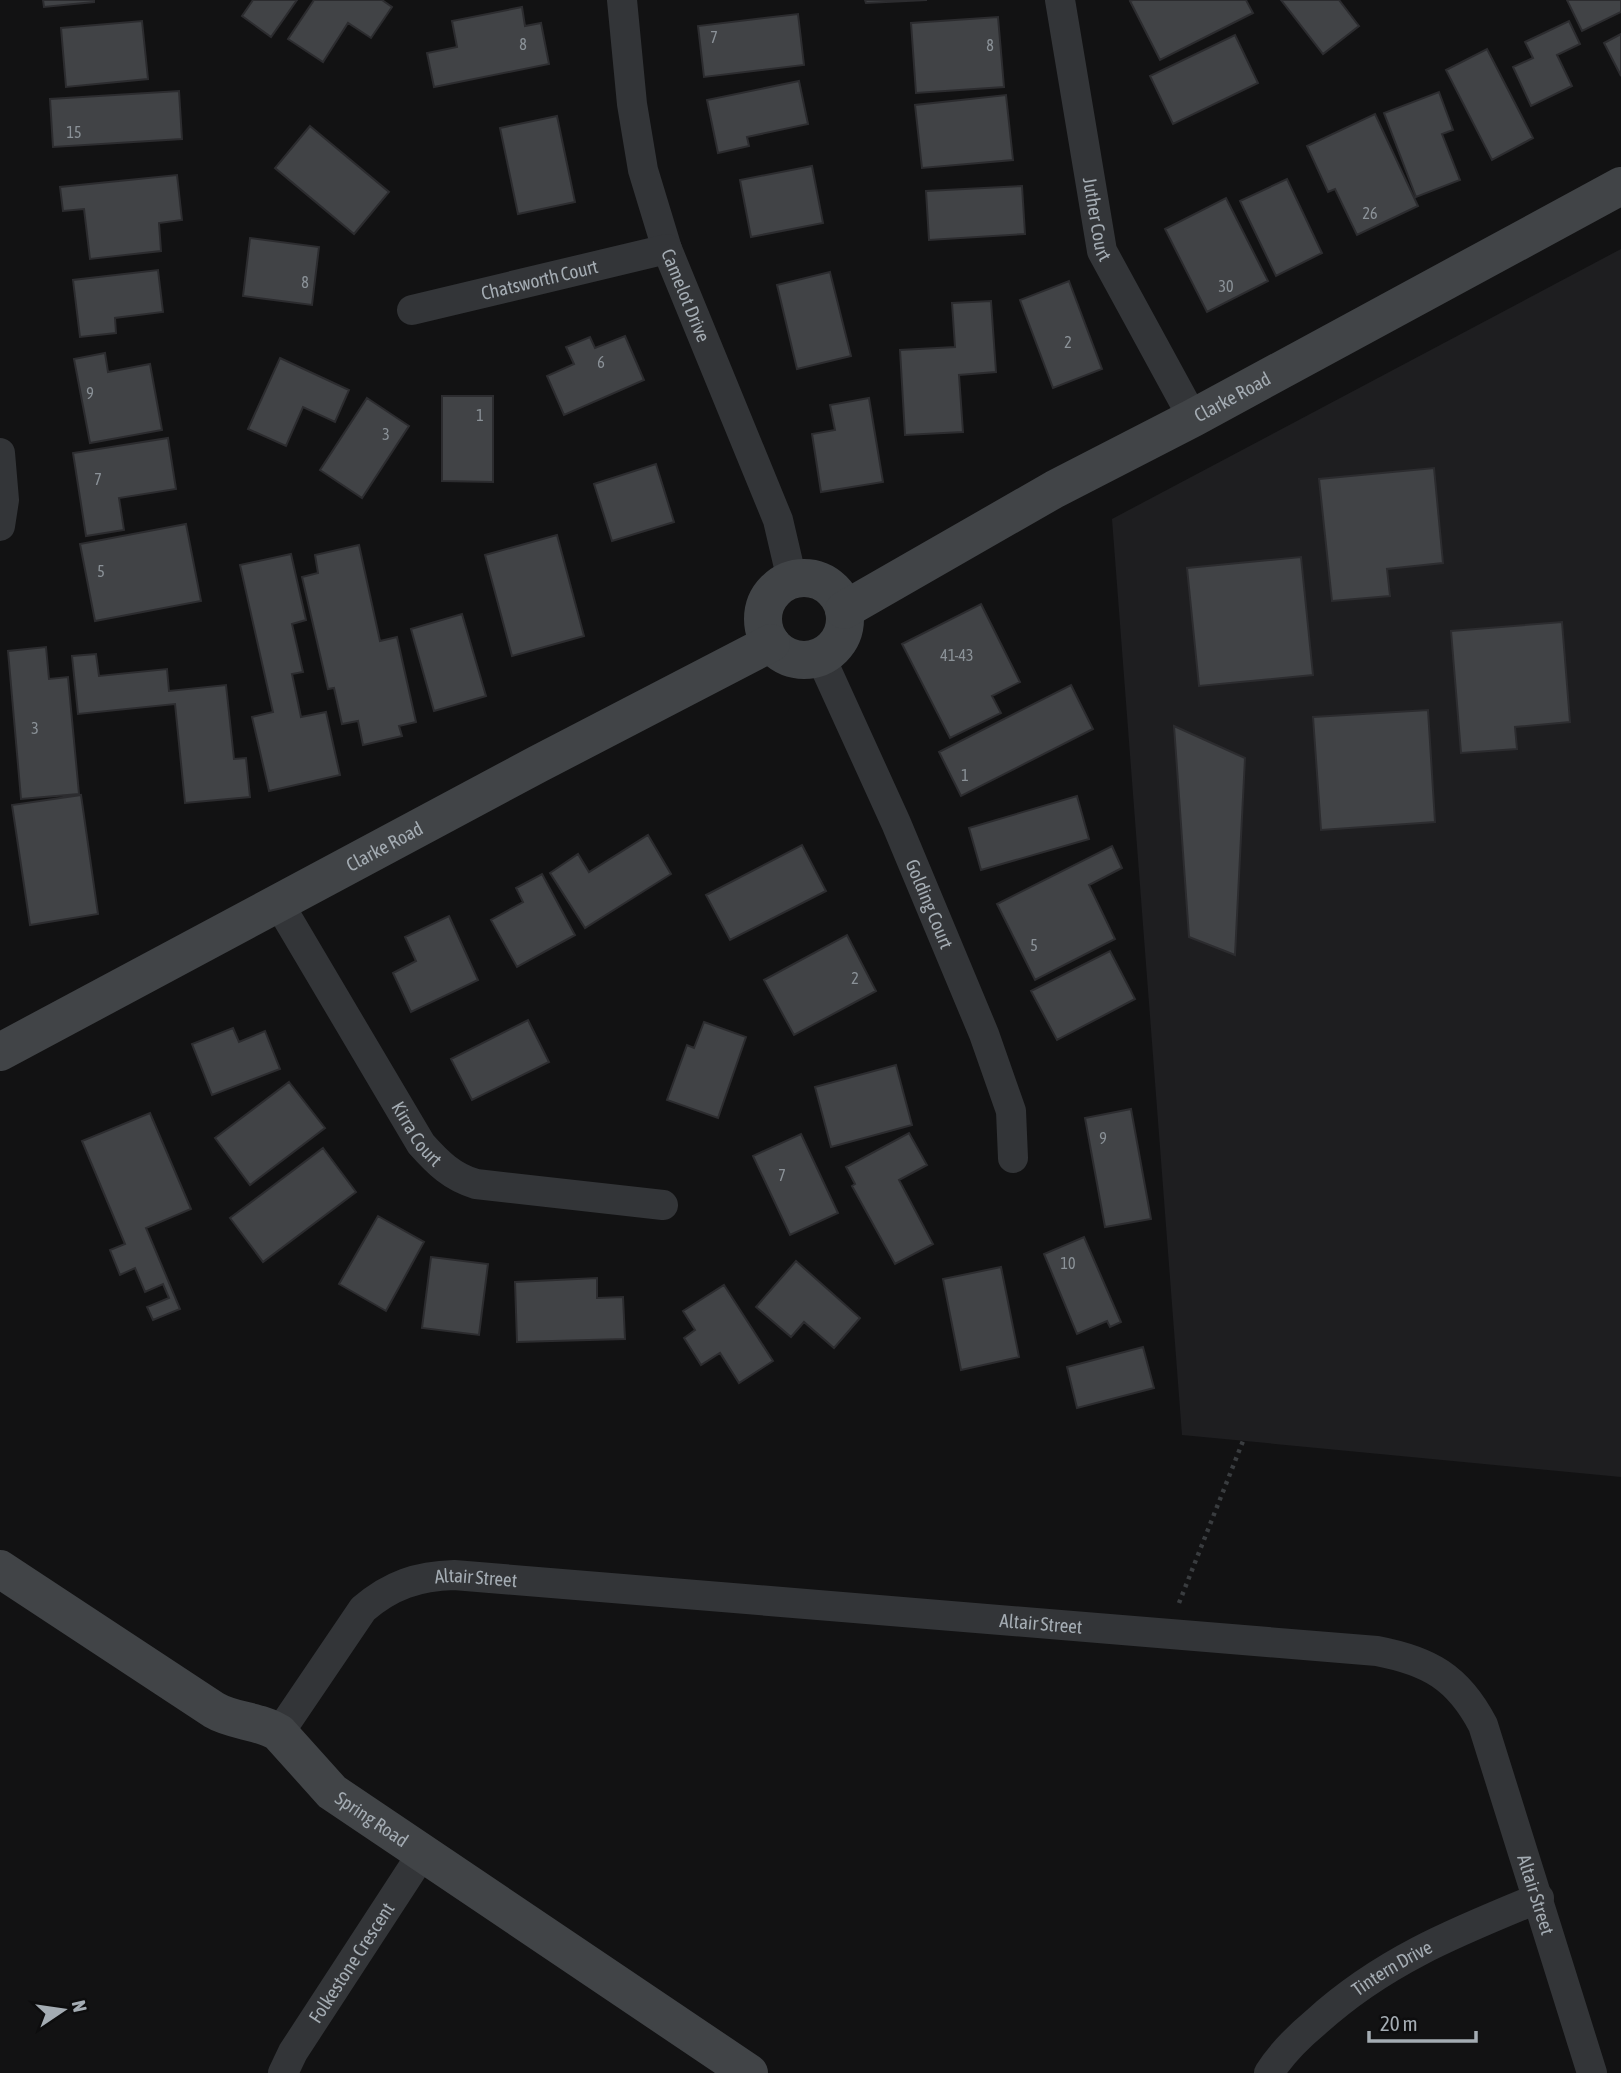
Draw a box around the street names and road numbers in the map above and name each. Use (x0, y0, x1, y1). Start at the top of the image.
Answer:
street label: Juther Court (1079, 176, 1116, 265)
street label: Camelot Drive (657, 246, 715, 345)
street label: Chatsworth Court (479, 255, 600, 304)
street label: Clarke Road (1190, 367, 1274, 426)
street label: Clarke Road (342, 817, 426, 876)
street label: Golding Court (901, 856, 958, 952)
street label: Kirra Court (387, 1097, 447, 1171)
street label: Altair Street (433, 1564, 518, 1591)
street label: Altair Street (999, 1609, 1083, 1638)
street label: Spring Road (331, 1787, 413, 1851)
street label: Altair Street (1513, 1852, 1559, 1938)
street label: Folkestone Crescent (304, 1898, 398, 2027)
street label: Tintern Drive (1347, 1935, 1436, 2000)

